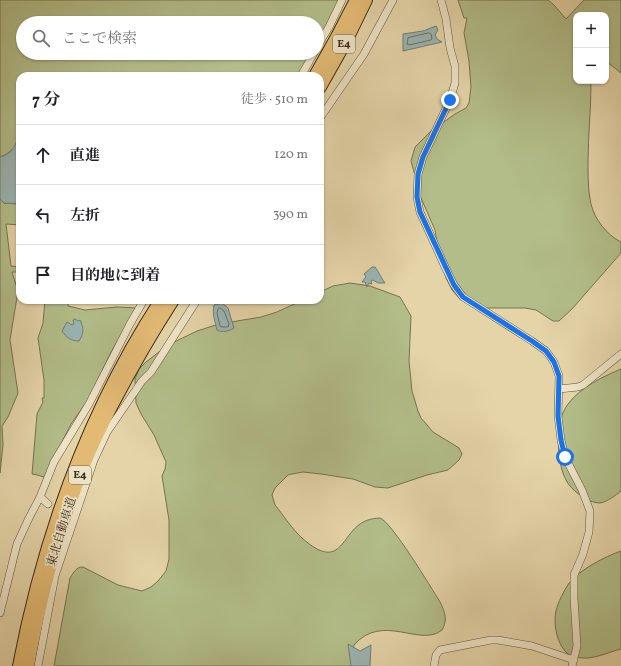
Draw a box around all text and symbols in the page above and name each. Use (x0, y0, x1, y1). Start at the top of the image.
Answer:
map controls (573, 12, 609, 84)
button: + (573, 12, 609, 48)
search box (16, 16, 324, 60)
icon: search (30, 27, 52, 49)
text: ここで検索 (62, 29, 137, 50)
road number: E4 (333, 35, 355, 53)
button: − (573, 48, 609, 84)
text: 7 分 (32, 89, 61, 112)
text: 徒歩 · 510 m (241, 91, 308, 109)
route end (441, 91, 459, 109)
icon: ahead (32, 144, 54, 166)
text: 直進 (70, 146, 100, 167)
text: 120 m (274, 146, 308, 164)
icon: left (32, 204, 54, 226)
text: 左折 (70, 206, 100, 227)
text: 390 m (273, 206, 308, 224)
icon: arrive (32, 264, 54, 286)
text: 目的地に到着 (70, 266, 160, 287)
route start (556, 448, 574, 466)
road number: E4 (69, 466, 91, 484)
street label: 東北自動車道 (44, 495, 80, 569)

